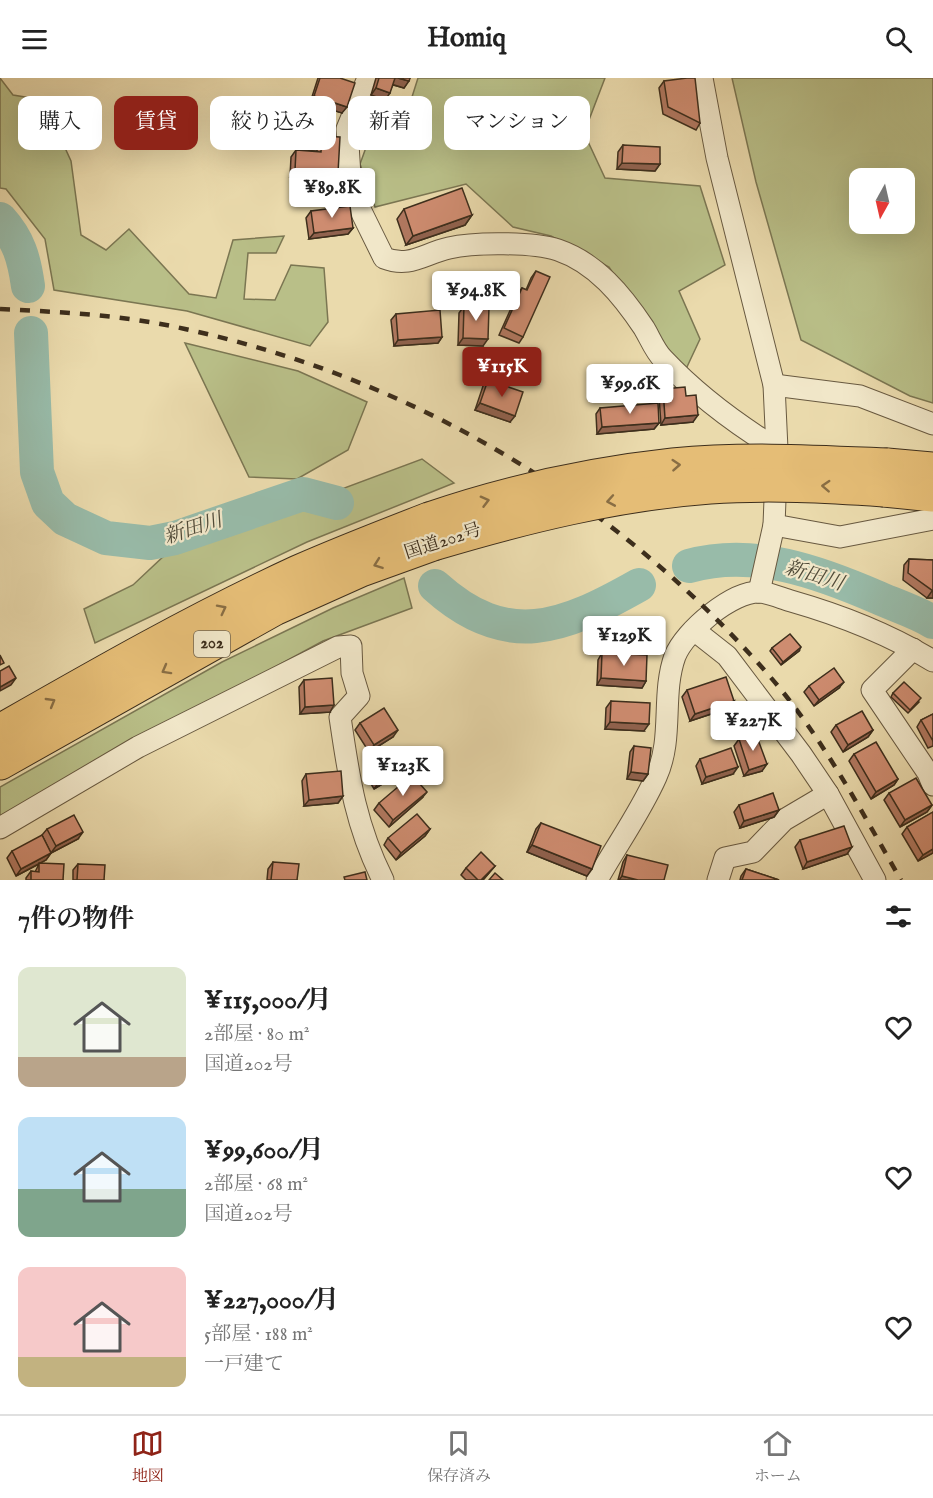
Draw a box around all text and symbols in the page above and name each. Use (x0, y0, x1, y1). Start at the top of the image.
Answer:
text: Homiq (427, 22, 506, 56)
icon: menu (18, 23, 51, 56)
icon: search (882, 23, 915, 56)
chip: 購入 (18, 96, 102, 150)
chip: 賃貸 (114, 96, 198, 150)
chip: 絞り込み (210, 96, 336, 150)
chip: 新着 (348, 96, 432, 150)
chip: マンション (444, 96, 590, 150)
pin: ¥89.8K (283, 168, 381, 219)
north arrow (849, 168, 915, 234)
map controls (849, 168, 915, 234)
text: ¥89.8K (303, 175, 361, 200)
pin: ¥94.8K (427, 271, 525, 322)
text: ¥94.8K (446, 278, 506, 303)
pin: ¥115K (460, 347, 544, 398)
text: ¥115K (476, 354, 528, 379)
pin: ¥99.6K (581, 364, 679, 415)
text: ¥99.6K (600, 371, 660, 396)
one-way arrow (672, 459, 681, 472)
one-way arrow (821, 480, 830, 493)
one-way arrow (606, 494, 616, 507)
one-way arrow (480, 495, 490, 508)
water label: 新田川 (161, 507, 227, 550)
street label: 国道202号 (402, 519, 484, 565)
water label: 新田川 (782, 555, 848, 597)
one-way arrow (373, 557, 384, 569)
one-way arrow (216, 605, 227, 616)
pin: ¥129K (582, 616, 666, 667)
text: ¥129K (597, 623, 651, 648)
road number: 202 (194, 631, 230, 657)
one-way arrow (162, 663, 173, 674)
one-way arrow (45, 698, 55, 709)
pin: ¥227K (711, 701, 795, 752)
text: ¥227K (725, 708, 781, 733)
pin: ¥123K (361, 746, 445, 797)
text: ¥123K (376, 753, 430, 778)
icon: filters (882, 900, 915, 933)
text: 7件の物件 (18, 903, 134, 936)
text: ¥115,000/月 (204, 984, 332, 1017)
icon: home (66, 991, 138, 1063)
icon: heart (882, 1011, 915, 1044)
text: 2部屋 · 80 m² (204, 1022, 310, 1047)
text: 国道202号 (204, 1052, 293, 1077)
text: ¥99,600/月 (204, 1134, 324, 1167)
icon: home (66, 1141, 138, 1213)
icon: heart (882, 1161, 915, 1194)
text: 2部屋 · 68 m² (204, 1172, 308, 1197)
text: 国道202号 (204, 1202, 293, 1227)
text: ¥227,000/月 (204, 1284, 339, 1317)
icon: home (66, 1291, 138, 1363)
icon: heart (882, 1311, 915, 1344)
text: 5部屋 · 188 m² (204, 1322, 313, 1347)
text: 一戸建て (204, 1352, 284, 1377)
tab: 地図 (131, 1427, 164, 1487)
tab: 保存済み (427, 1427, 491, 1487)
tab: ホーム (754, 1427, 802, 1487)

